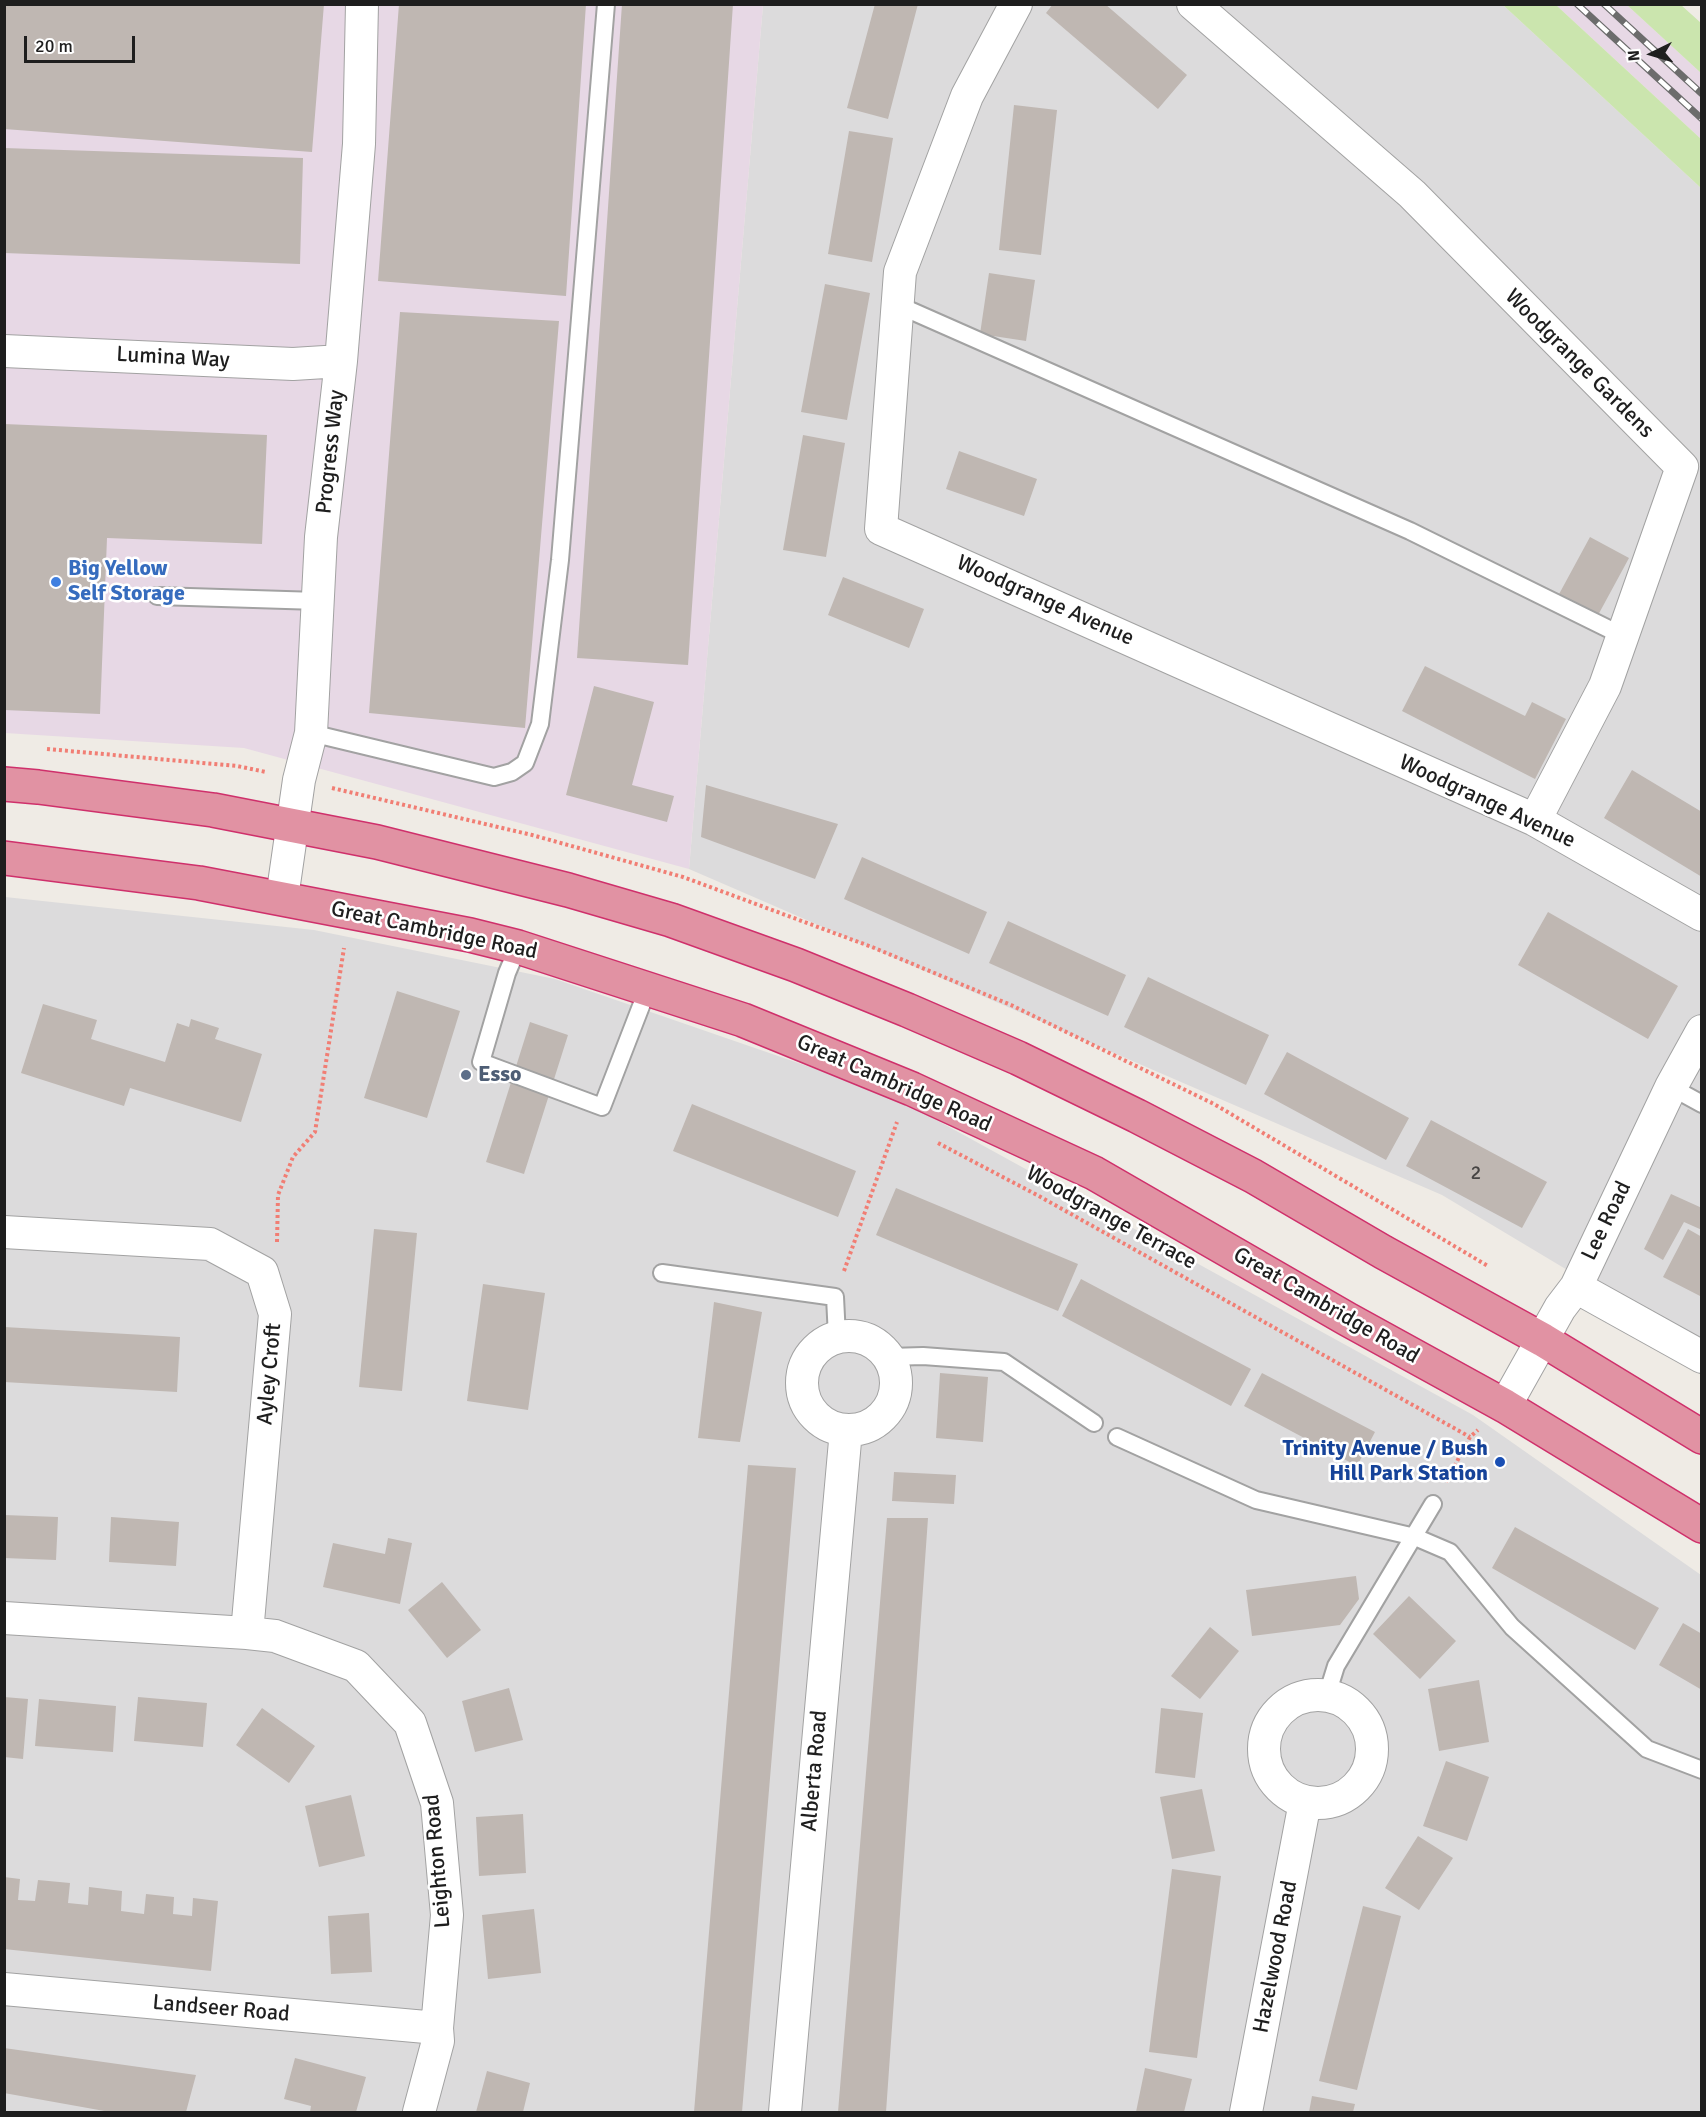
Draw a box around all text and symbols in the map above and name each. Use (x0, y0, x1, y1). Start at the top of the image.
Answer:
scale bar (27, 24, 138, 62)
north arrow (1622, 24, 1682, 84)
text: 20 m (35, 35, 73, 57)
text: N (1624, 49, 1645, 62)
street label: Woodgrange Gardens (1499, 284, 1659, 444)
street label: Lumina Way (116, 342, 230, 374)
street label: Progress Way (311, 389, 351, 515)
street label: Woodgrange Avenue (952, 550, 1138, 652)
place label: Big Yellow Self Storage (68, 556, 185, 608)
marker: Big Yellow Self Storage (49, 575, 63, 589)
street label: Woodgrange Avenue (1395, 750, 1579, 854)
street label: Great Cambridge Road (328, 896, 540, 966)
street label: Great Cambridge Road (793, 1029, 995, 1139)
place label: Esso (478, 1062, 522, 1088)
marker: Esso (459, 1068, 473, 1082)
street label: Woodgrange Terrace (1021, 1160, 1201, 1276)
house number: 2 (1471, 1162, 1481, 1186)
street label: Lee Road (1577, 1177, 1637, 1265)
street label: Great Cambridge Road (1228, 1242, 1424, 1370)
street label: Ayley Croft (252, 1322, 288, 1426)
place label: Trinity Avenue / Bush Hill Park Station (1283, 1436, 1488, 1488)
marker: Trinity Avenue / Bush Hill Park Station (1493, 1455, 1507, 1469)
street label: Alberta Road (797, 1709, 833, 1833)
street label: Leighton Road (419, 1793, 457, 1929)
street label: Hazelwood Road (1248, 1878, 1304, 2036)
street label: Landseer Road (151, 1990, 291, 2028)

